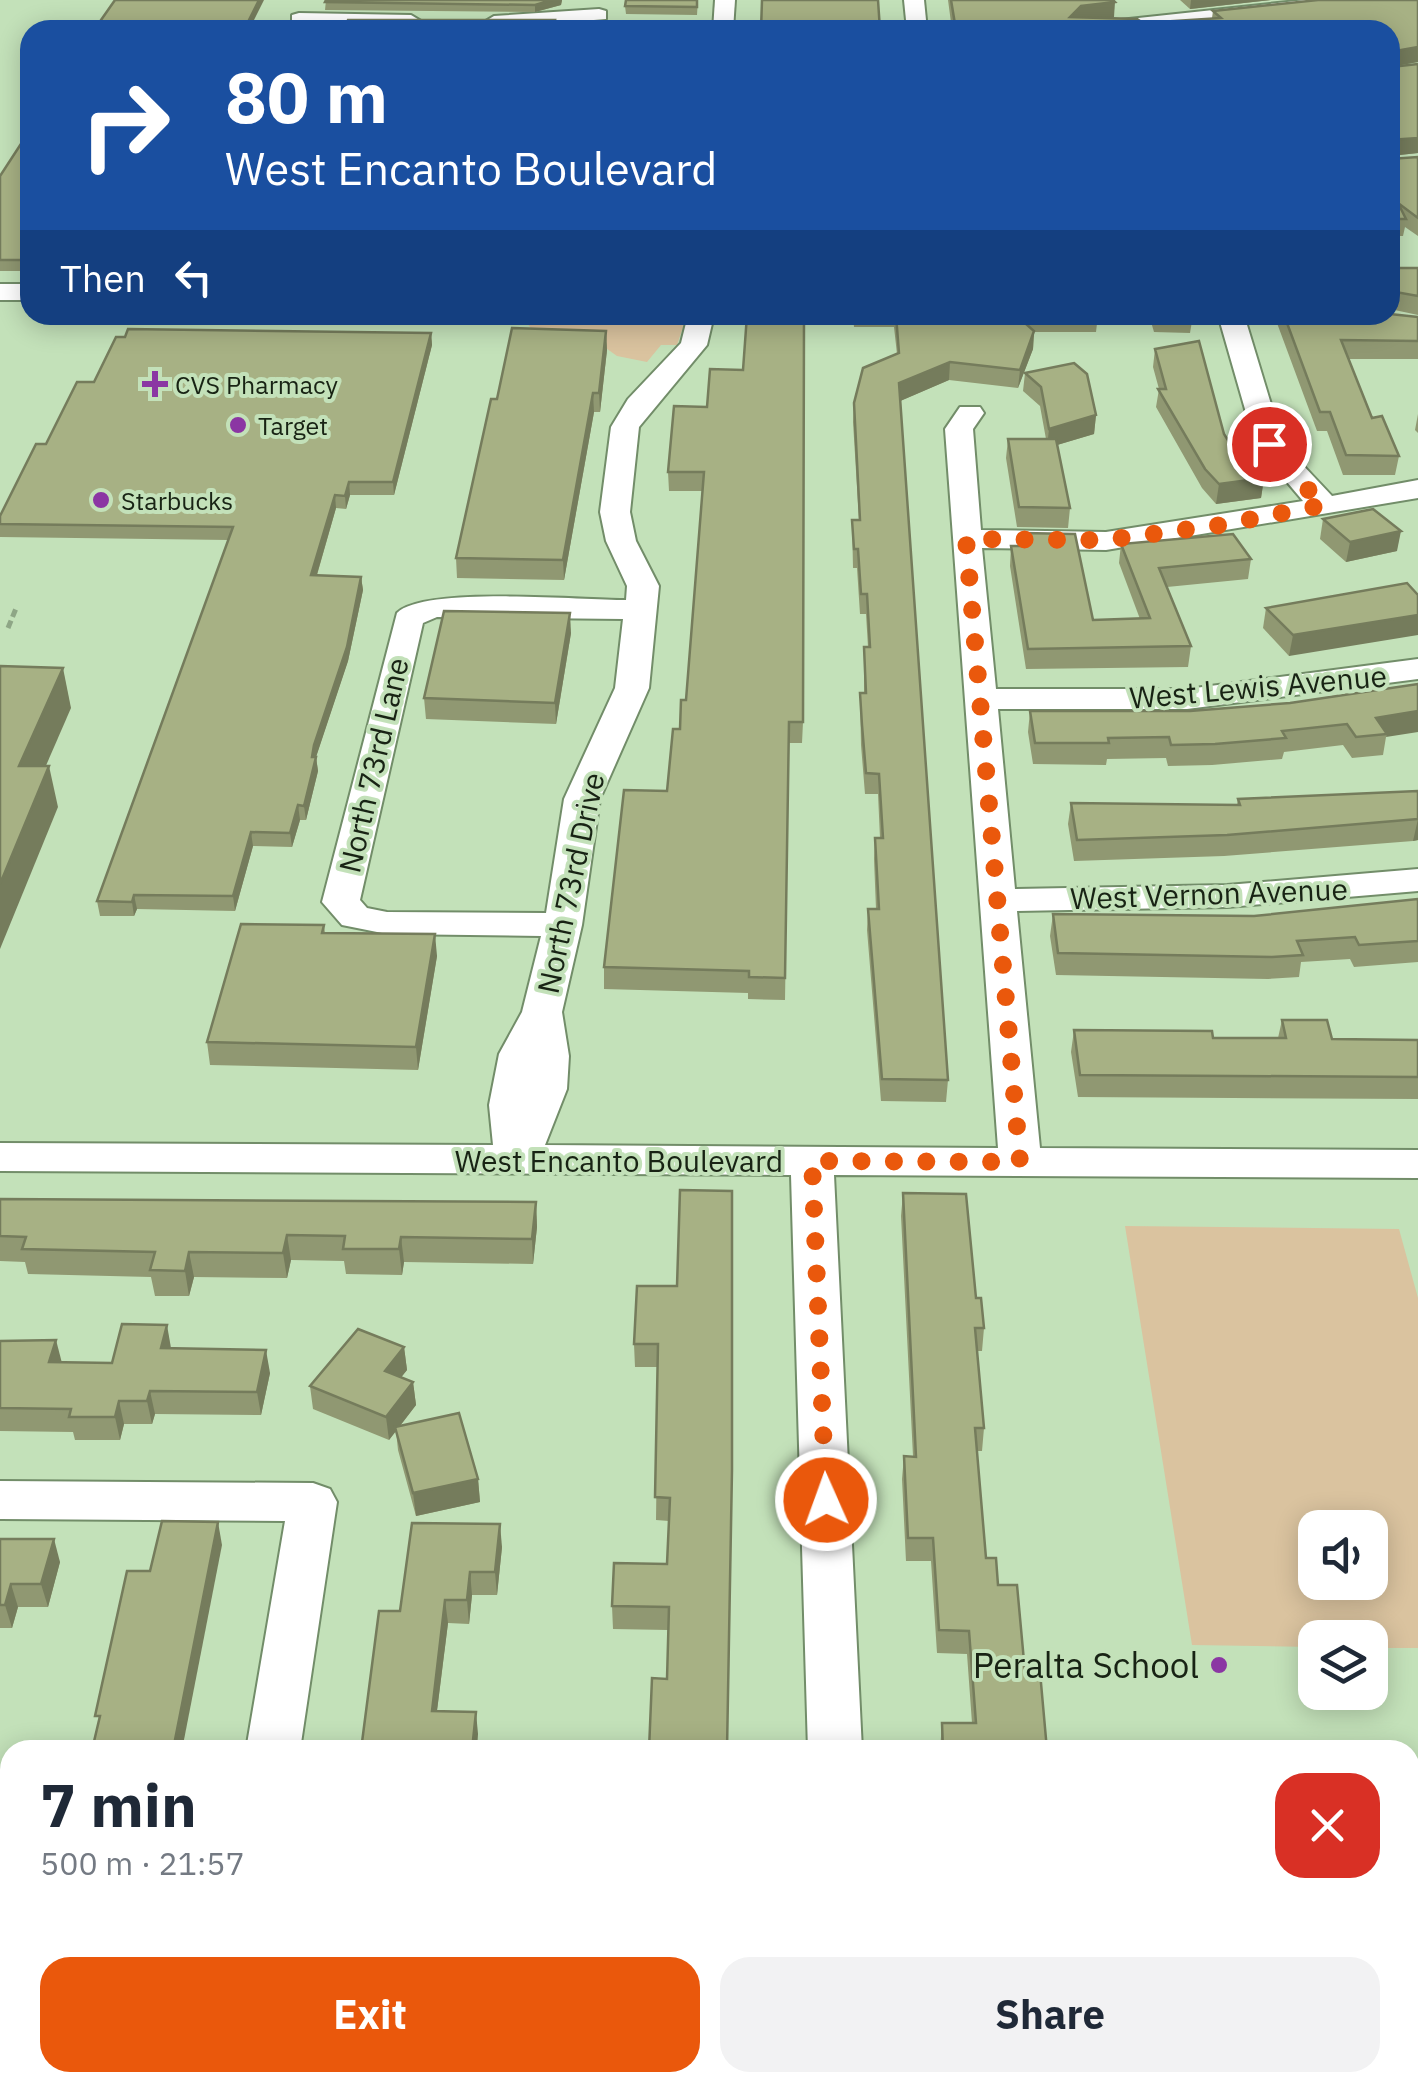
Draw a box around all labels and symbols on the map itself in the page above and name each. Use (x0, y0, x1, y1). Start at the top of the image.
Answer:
place label: CVS Pharmacy (175, 368, 339, 401)
marker: CVS Pharmacy (144, 373, 166, 395)
pin (1227, 402, 1312, 487)
place label: Target (258, 409, 328, 442)
marker: Target (227, 414, 249, 436)
place label: Starbucks (121, 484, 233, 517)
marker: Starbucks (90, 489, 112, 511)
street label: North 73rd Lane (329, 654, 417, 876)
street label: West Lewis Avenue (1128, 655, 1388, 717)
street label: North 73rd Drive (528, 769, 612, 997)
street label: West Vernon Avenue (1070, 869, 1348, 917)
street label: West Encanto Boulevard (455, 1141, 783, 1180)
position arrow (774, 1448, 878, 1552)
place label: Peralta School (973, 1642, 1199, 1688)
marker: Peralta School (1208, 1654, 1230, 1676)

